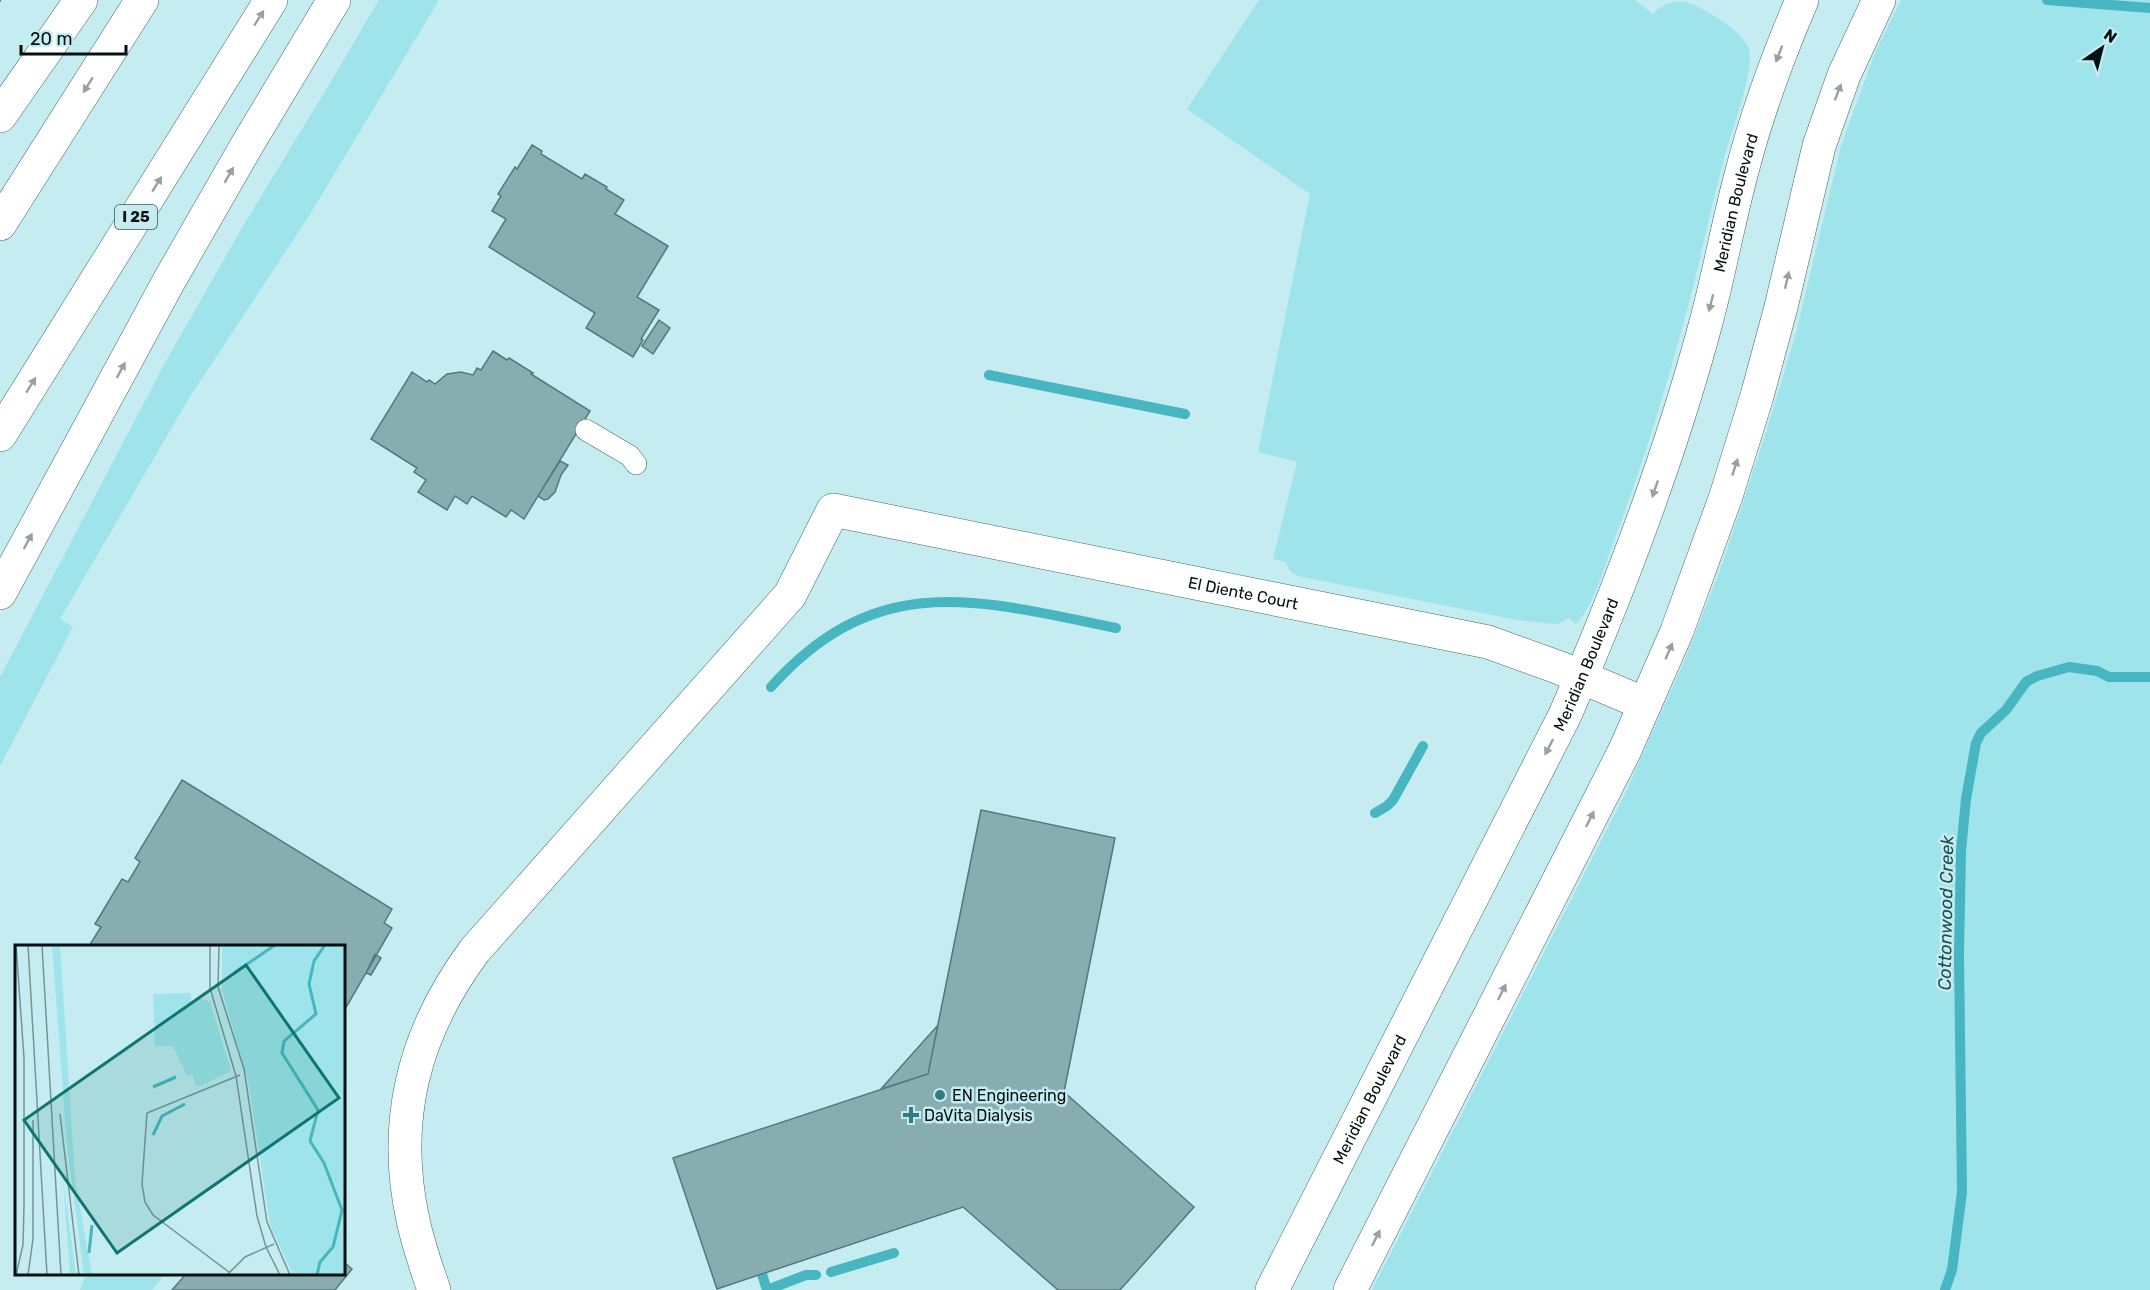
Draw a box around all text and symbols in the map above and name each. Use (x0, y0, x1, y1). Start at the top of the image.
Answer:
one-way arrow (254, 10, 265, 26)
scale bar (21, 18, 126, 56)
north arrow (2072, 18, 2132, 78)
text: N (2100, 25, 2120, 47)
text: 20 m (30, 28, 72, 50)
one-way arrow (1774, 45, 1783, 63)
one-way arrow (83, 77, 94, 93)
one-way arrow (1833, 82, 1843, 100)
street label: Meridian Boulevard (1710, 131, 1762, 274)
one-way arrow (224, 167, 234, 184)
one-way arrow (151, 176, 162, 192)
road number: I 25 (115, 205, 157, 229)
one-way arrow (1783, 270, 1793, 289)
one-way arrow (1706, 293, 1716, 312)
one-way arrow (116, 361, 126, 378)
one-way arrow (25, 377, 36, 393)
one-way arrow (1731, 458, 1740, 476)
one-way arrow (1650, 480, 1659, 498)
one-way arrow (23, 532, 33, 549)
street label: El Diente Court (1186, 573, 1300, 614)
street label: Meridian Boulevard (1549, 595, 1623, 734)
one-way arrow (1664, 641, 1674, 659)
one-way arrow (1544, 738, 1554, 756)
one-way arrow (1585, 810, 1595, 827)
water label: Cottonwood Creek (1934, 835, 1958, 991)
inset map (15, 945, 345, 1275)
one-way arrow (1497, 984, 1507, 1001)
street label: Meridian Boulevard (1329, 1032, 1410, 1167)
place label: EN Engineering (952, 1086, 1066, 1105)
marker: EN Engineering (933, 1088, 947, 1102)
marker: DaVita Dialysis (902, 1106, 920, 1124)
place label: DaVita Dialysis (924, 1106, 1033, 1125)
one-way arrow (1372, 1229, 1381, 1246)

